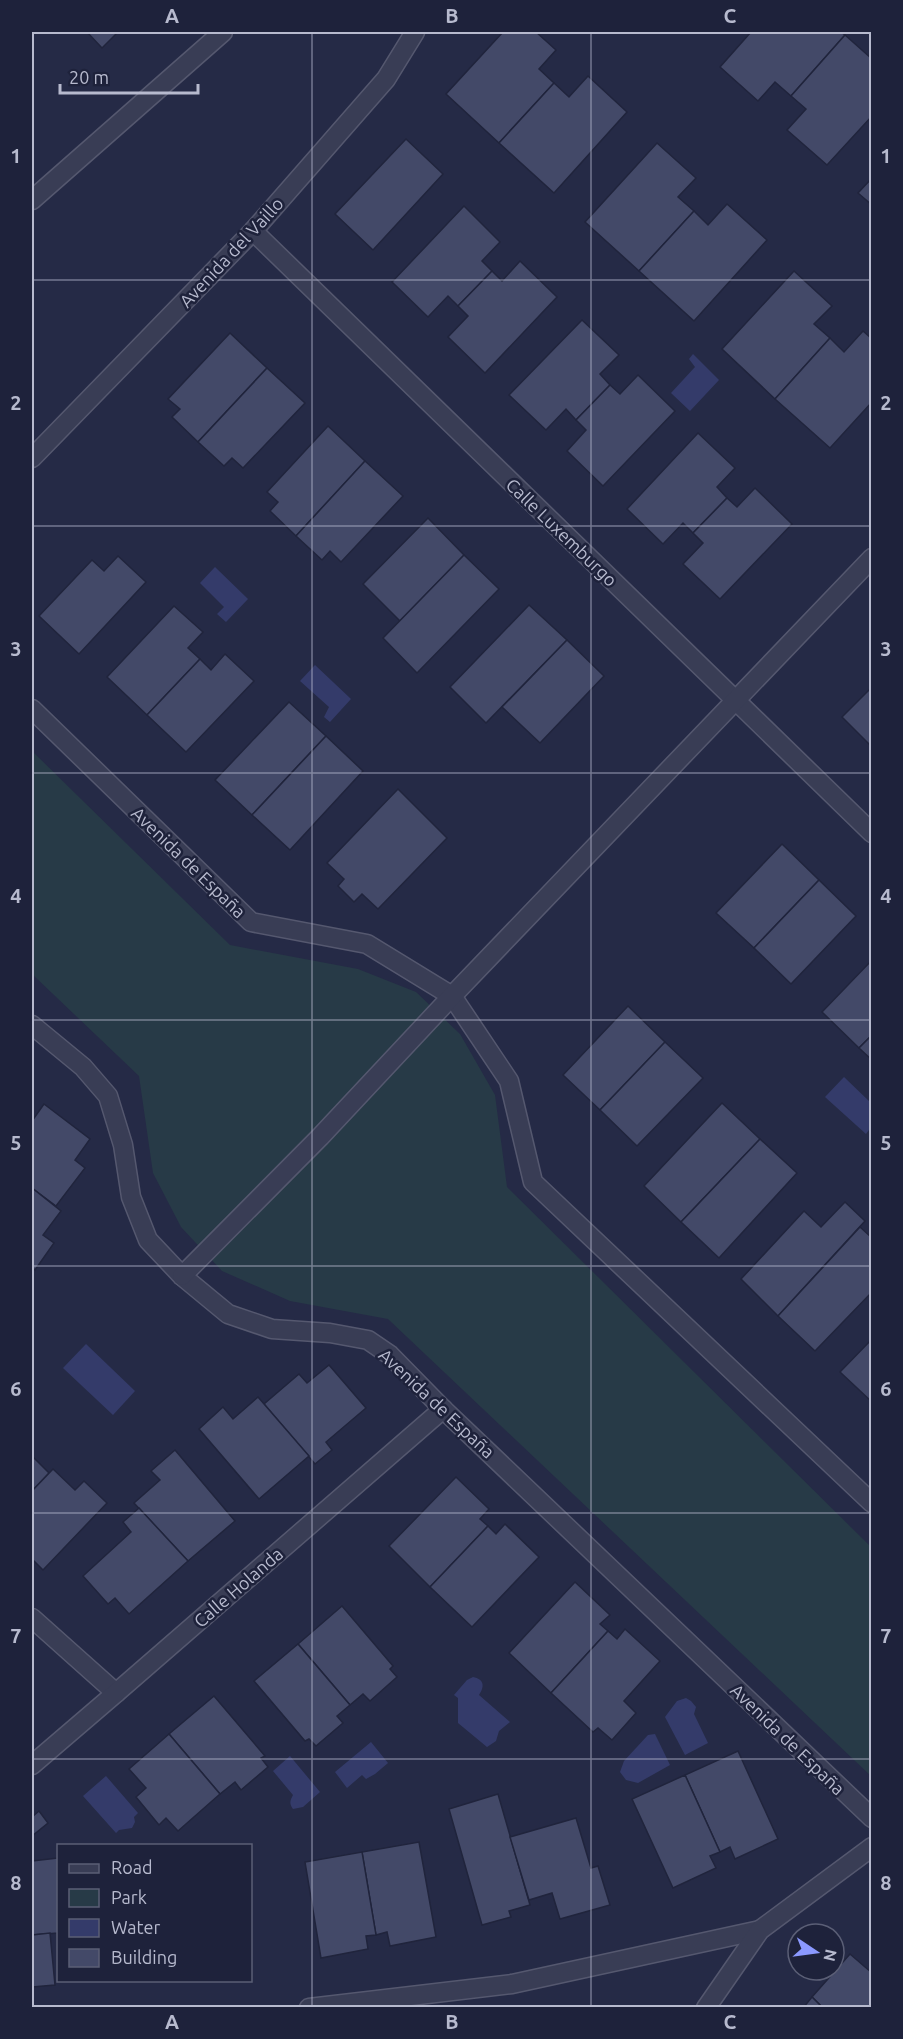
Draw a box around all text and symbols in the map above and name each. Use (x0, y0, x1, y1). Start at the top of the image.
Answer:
text: A (165, 4, 179, 27)
text: B (445, 4, 459, 27)
text: C (724, 4, 737, 27)
scale bar (60, 57, 198, 95)
text: 20 m (69, 67, 109, 87)
text: 1 (10, 144, 22, 167)
text: 1 (880, 144, 892, 167)
street label: Avenida del Vaillo (175, 193, 287, 311)
text: 2 (10, 391, 22, 414)
text: 2 (880, 391, 892, 414)
street label: Calle Luxemburgo (503, 474, 621, 590)
text: 3 (10, 637, 22, 660)
text: 3 (880, 637, 892, 660)
street label: Avenida de España (128, 803, 250, 921)
text: 4 (10, 884, 22, 907)
text: 4 (880, 884, 892, 907)
text: 5 (10, 1131, 22, 1154)
text: 5 (880, 1131, 892, 1154)
street label: Avenida de España (375, 1344, 499, 1462)
text: 6 (10, 1377, 22, 1400)
text: 6 (880, 1377, 892, 1400)
street label: Calle Holanda (190, 1543, 286, 1631)
text: 7 (10, 1624, 22, 1647)
text: 7 (880, 1624, 892, 1647)
street label: Avenida de España (727, 1680, 849, 1798)
legend (57, 1844, 252, 1982)
text: Road (111, 1857, 153, 1877)
text: 8 (10, 1871, 22, 1894)
text: 8 (880, 1871, 892, 1894)
text: Park (111, 1887, 147, 1907)
text: Water (111, 1917, 161, 1937)
north arrow (786, 1922, 846, 1982)
text: Building (111, 1947, 177, 1967)
text: N (821, 1948, 841, 1963)
text: A (165, 2010, 179, 2033)
text: B (445, 2010, 459, 2033)
text: C (724, 2010, 737, 2033)

